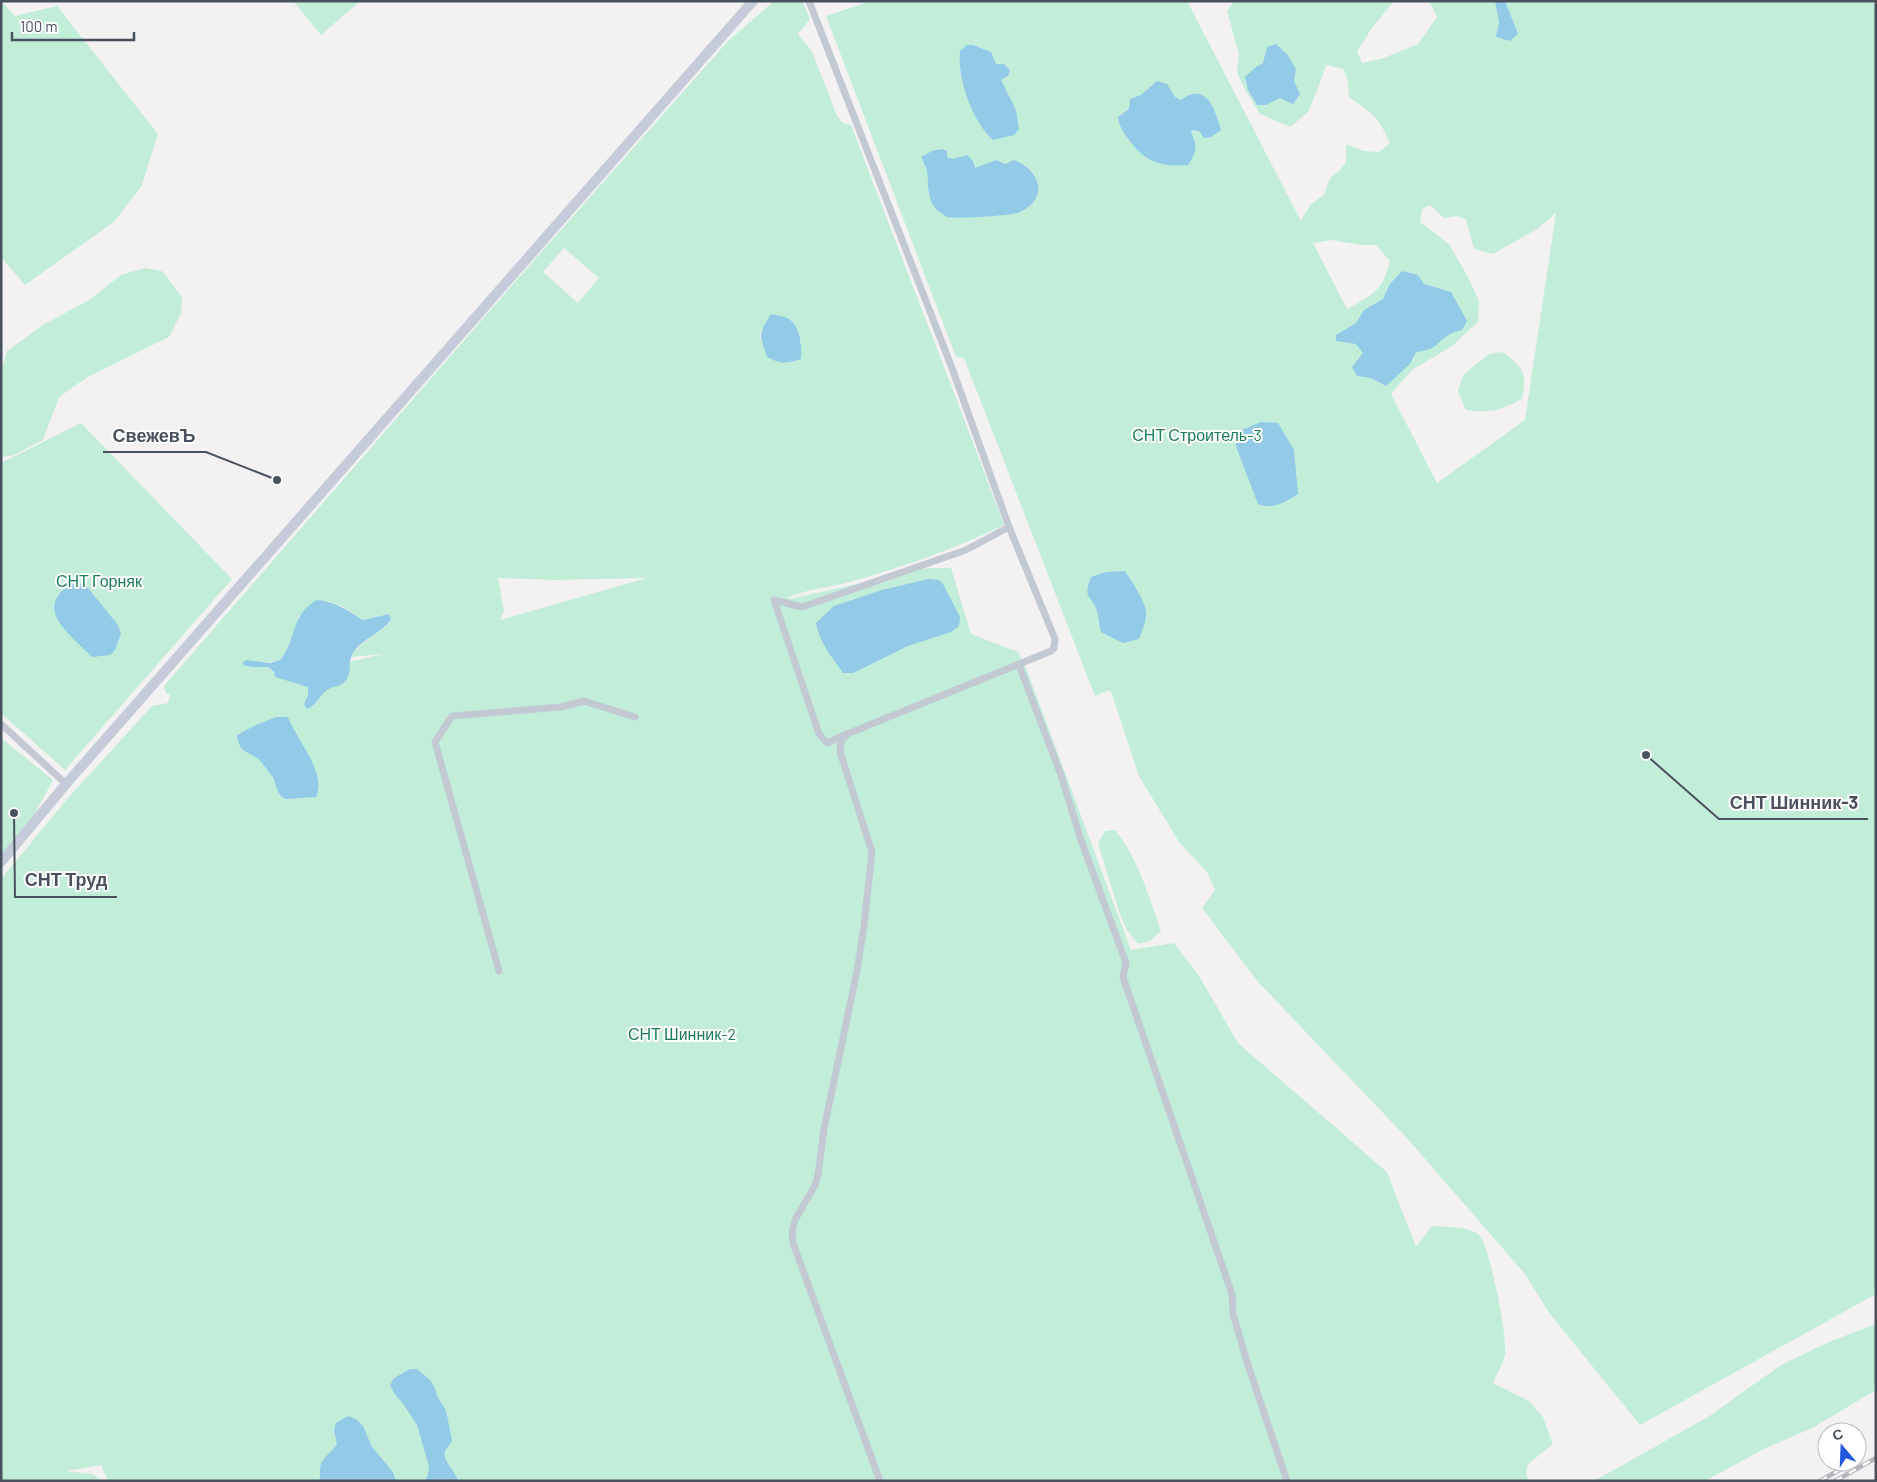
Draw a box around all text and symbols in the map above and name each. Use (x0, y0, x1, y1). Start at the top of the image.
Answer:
scale bar (12, 10, 135, 42)
text: 100 m (20, 17, 58, 35)
callout: СвежевЪ (103, 419, 206, 452)
text: СвежевЪ (113, 424, 196, 446)
park label: СНТ Строитель-3 (1132, 425, 1262, 444)
park label: СНТ Горняк (56, 571, 143, 590)
callout: СНТ Шинник-3 (1719, 786, 1868, 819)
text: СНТ Шинник-3 (1730, 791, 1858, 813)
callout: СНТ Труд (15, 864, 117, 897)
text: СНТ Труд (25, 868, 108, 890)
park label: СНТ Шинник-2 (628, 1024, 736, 1043)
north arrow (1817, 1422, 1867, 1472)
text: С (1830, 1425, 1845, 1444)

